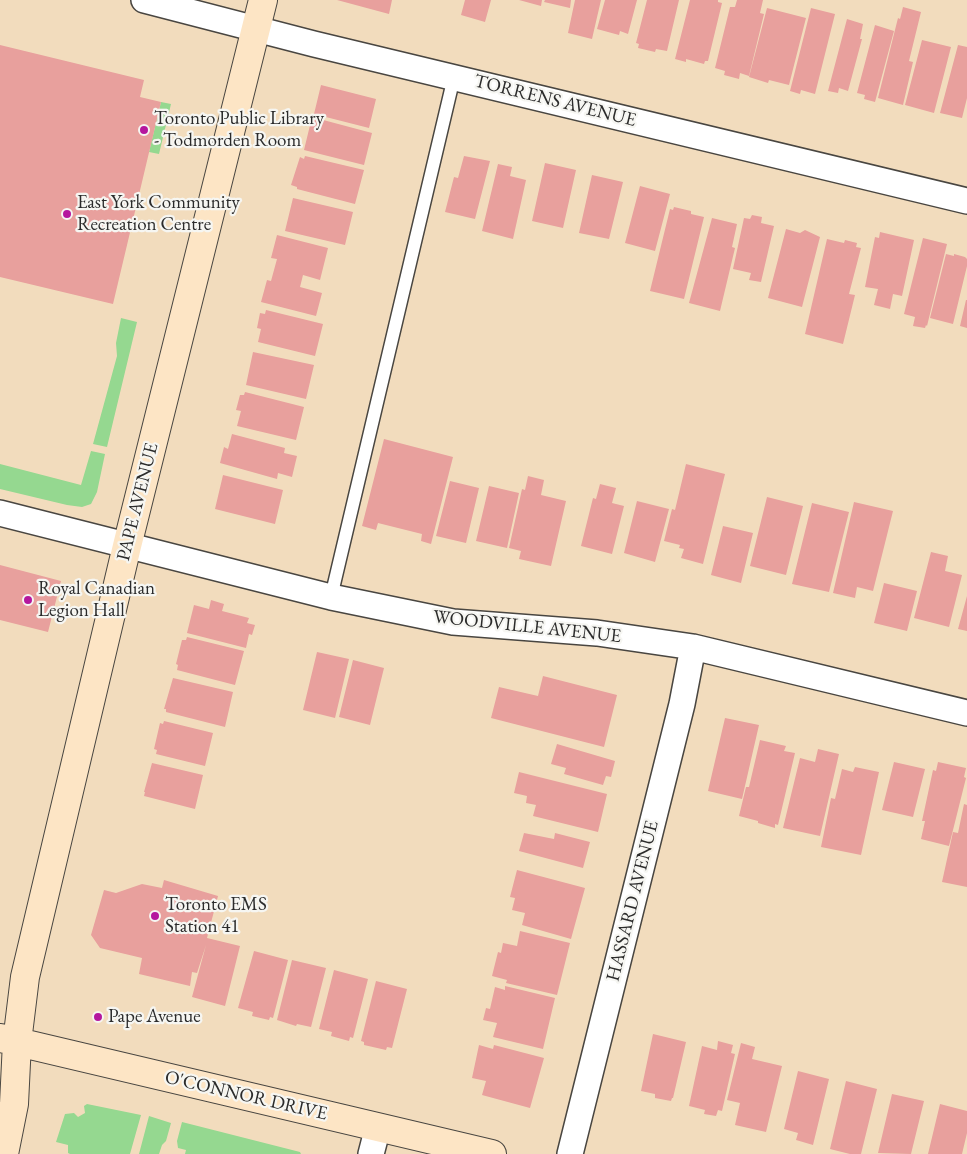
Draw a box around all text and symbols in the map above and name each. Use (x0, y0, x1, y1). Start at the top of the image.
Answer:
street label: TORRENS AVENUE (472, 70, 638, 132)
place label: Toronto Public Library - Todmorden Room (154, 108, 324, 152)
marker: Toronto Public Library - Todmorden Room (138, 124, 150, 136)
place label: East York Community Recreation Centre (77, 192, 240, 236)
marker: East York Community Recreation Centre (61, 208, 73, 220)
street label: PAPE AVENUE (112, 441, 164, 563)
place label: Royal Canadian Legion Hall (38, 578, 155, 622)
marker: Royal Canadian Legion Hall (22, 594, 34, 606)
street label: WOODVILLE AVENUE (432, 606, 622, 648)
street label: HASSARD AVENUE (602, 818, 664, 984)
place label: Toronto EMS Station 41 (165, 894, 267, 938)
marker: Toronto EMS Station 41 (149, 910, 161, 922)
place label: Pape Avenue (108, 1006, 201, 1028)
marker: Pape Avenue (92, 1011, 104, 1023)
street label: O'CONNOR DRIVE (163, 1066, 329, 1126)

